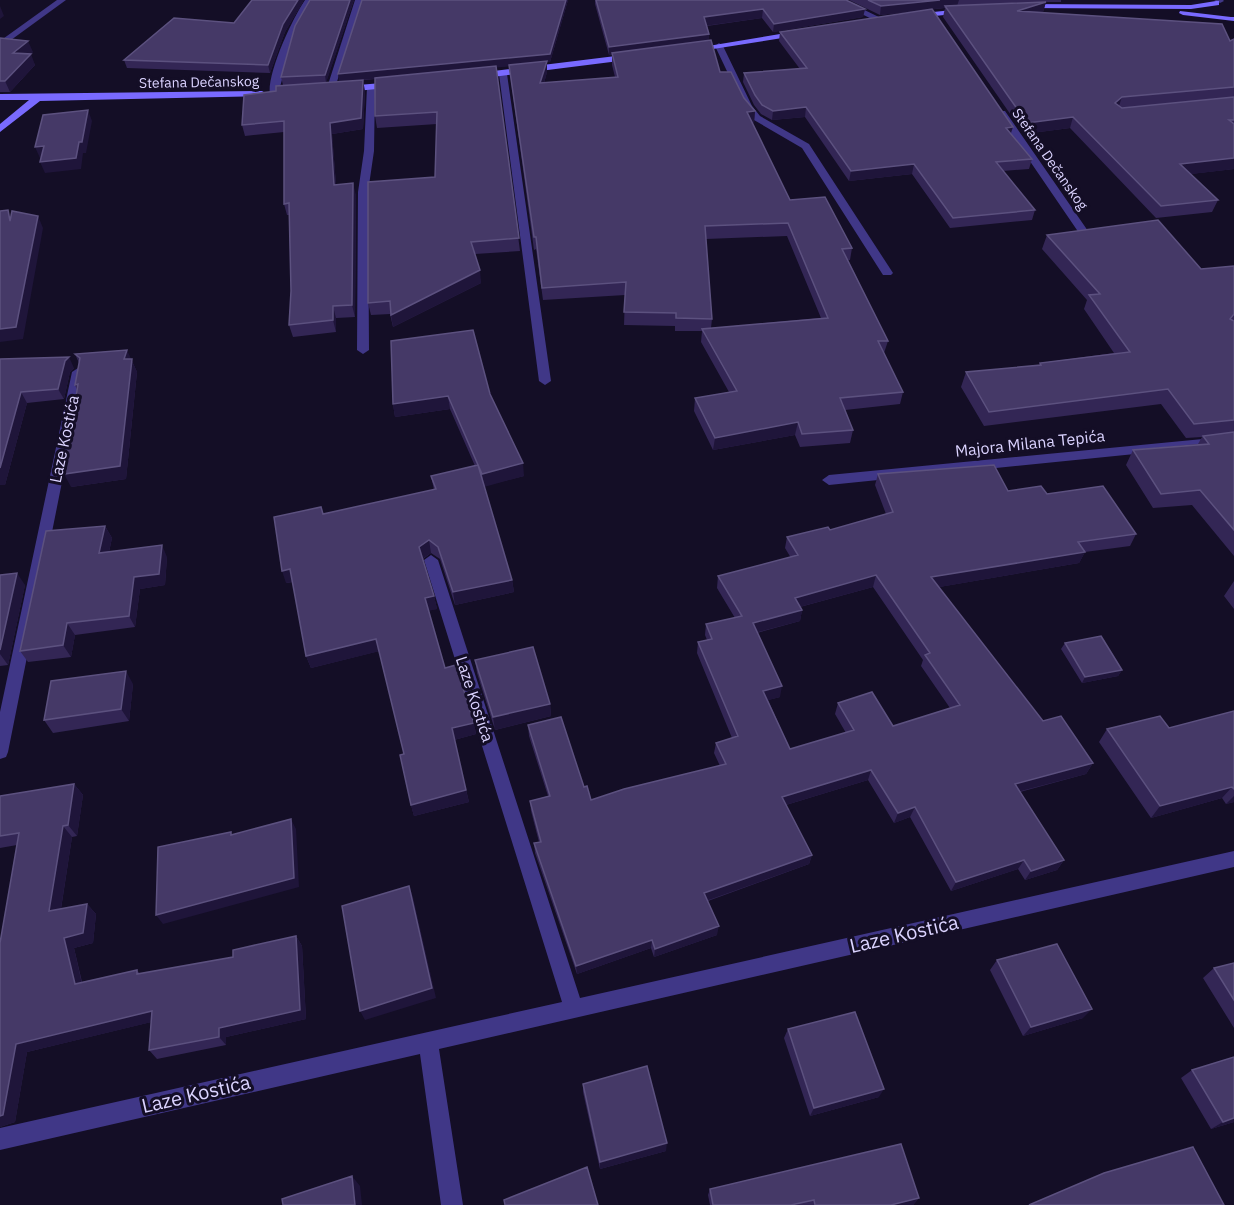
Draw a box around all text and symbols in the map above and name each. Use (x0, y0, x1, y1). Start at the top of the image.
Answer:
street label: Stefana Dečanskog (139, 72, 260, 92)
street label: Stefana Dečanskog (1008, 105, 1092, 214)
street label: Laze Kostića (45, 393, 83, 485)
street label: Majora Milana Tepića (954, 425, 1106, 461)
street label: Laze Kostića (452, 654, 498, 745)
street label: Laze Kostića (847, 908, 961, 959)
street label: Laze Kostića (139, 1068, 253, 1119)

